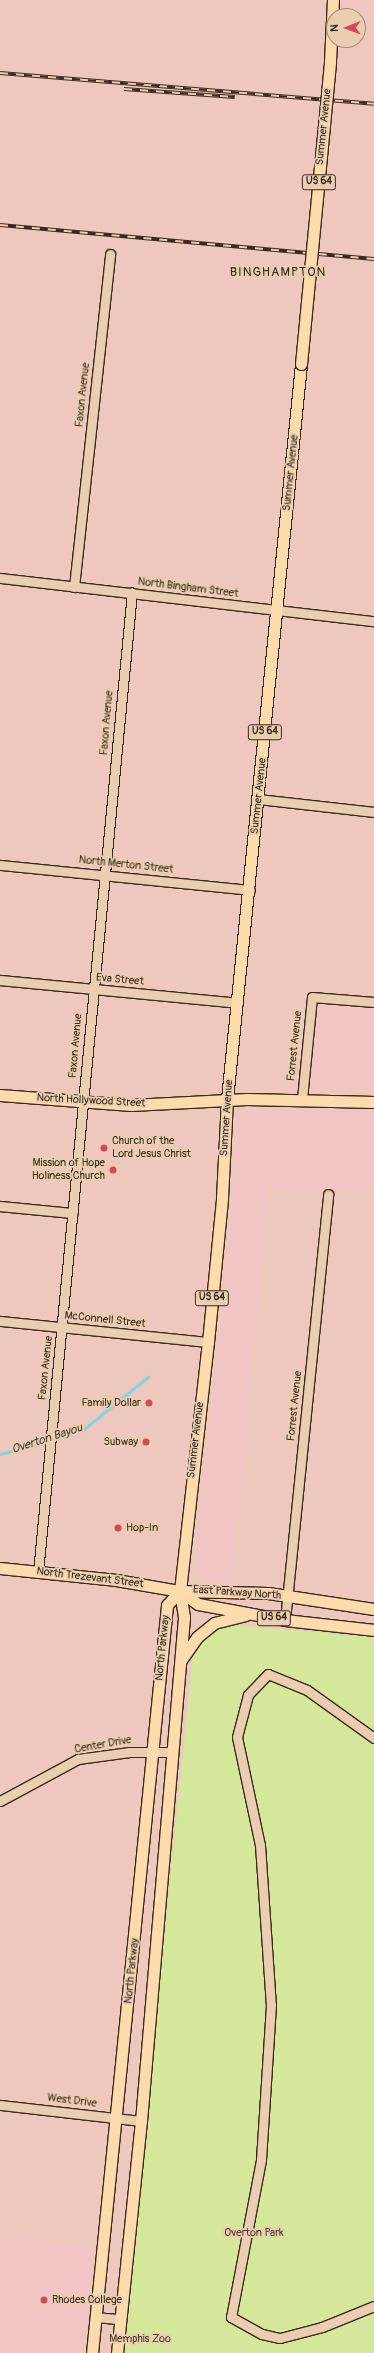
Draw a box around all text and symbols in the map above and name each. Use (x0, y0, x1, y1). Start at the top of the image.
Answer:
north arrow (326, 8, 366, 48)
text: N (328, 24, 341, 32)
street label: Summer Avenue (313, 88, 335, 166)
road number: US 64 (301, 174, 337, 190)
district label: BINGHAMPTON (230, 264, 326, 280)
street label: Faxon Avenue (73, 362, 93, 428)
street label: Summer Avenue (280, 434, 302, 512)
street label: North Bingham Street (137, 575, 239, 601)
street label: Faxon Avenue (98, 690, 116, 756)
road number: US 64 (247, 724, 283, 740)
street label: Summer Avenue (248, 757, 270, 835)
street label: North Merton Street (78, 853, 174, 877)
street label: Eva Street (96, 971, 144, 989)
street label: Forrest Avenue (285, 1010, 305, 1082)
street label: Faxon Avenue (67, 1013, 85, 1079)
street label: Summer Avenue (218, 1079, 236, 1157)
street label: North Hollywood Street (36, 1092, 146, 1110)
place label: Church of the Lord Jesus Christ (112, 1135, 191, 1161)
marker: Church of the Lord Jesus Christ (99, 1143, 109, 1153)
place label: Mission of Hope Holiness Church (32, 1157, 105, 1183)
marker: Mission of Hope Holiness Church (108, 1165, 118, 1175)
road number: US 64 (194, 1290, 230, 1306)
street label: McConnell Street (64, 1309, 146, 1331)
street label: Faxon Avenue (36, 1335, 56, 1401)
street label: Forrest Avenue (285, 1370, 305, 1442)
place label: Family Dollar (81, 1396, 141, 1410)
marker: Family Dollar (144, 1398, 154, 1408)
street label: Summer Avenue (185, 1401, 207, 1479)
water label: Overton Bayou (10, 1421, 84, 1457)
place label: Subway (103, 1435, 138, 1449)
marker: Subway (141, 1437, 151, 1447)
place label: Hop-In (126, 1521, 158, 1535)
marker: Hop-In (113, 1523, 123, 1533)
street label: North Trezevant Street (36, 1565, 144, 1591)
street label: East Parkway North (192, 1583, 282, 1603)
road number: US 64 (256, 1610, 292, 1626)
street label: North Parkway (153, 1615, 173, 1681)
street label: Center Drive (73, 1733, 133, 1757)
street label: North Parkway (122, 1938, 142, 2004)
street label: West Drive (46, 2091, 98, 2111)
park label: Overton Park (224, 2226, 284, 2240)
place label: Rhodes College (52, 2293, 122, 2307)
marker: Rhodes College (39, 2295, 49, 2305)
park label: Memphis Zoo (109, 2332, 171, 2346)

